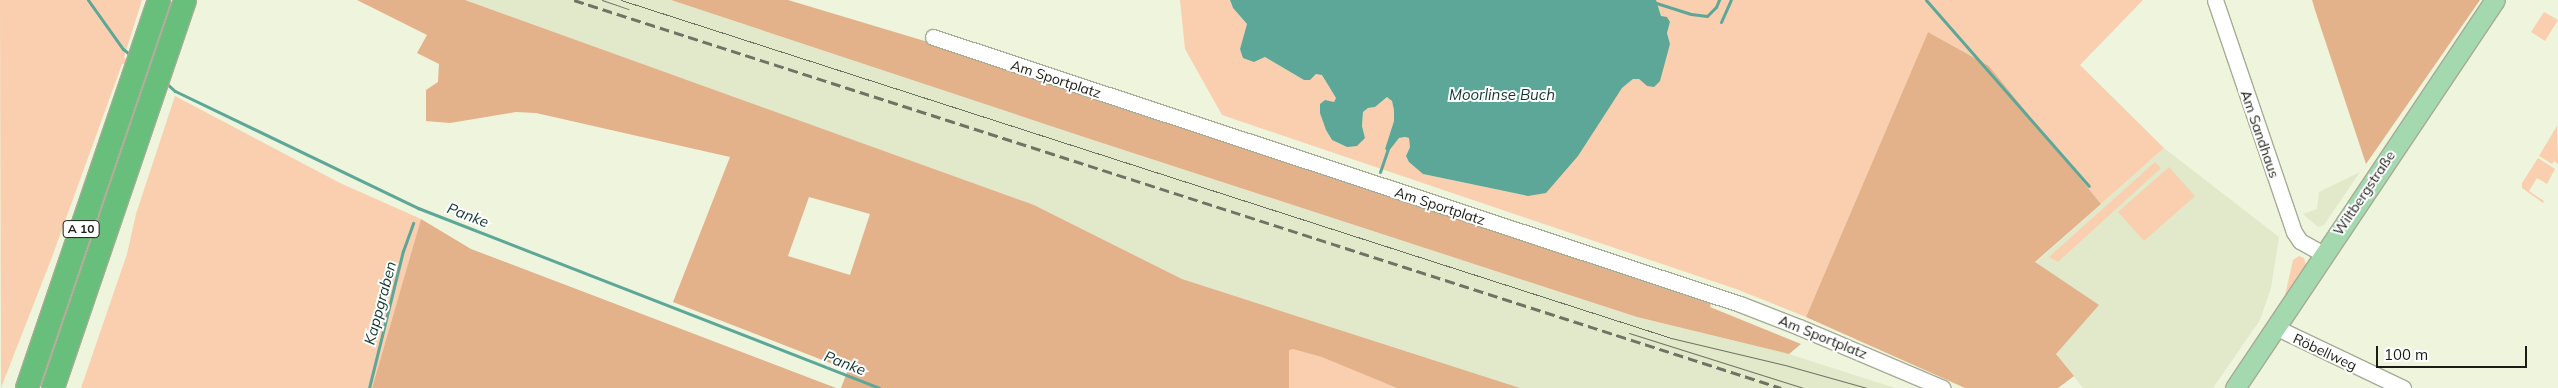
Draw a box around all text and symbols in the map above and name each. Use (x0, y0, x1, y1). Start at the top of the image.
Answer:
street label: Am Sportplatz (1009, 56, 1103, 102)
water label: Moorlinse Buch (1449, 86, 1555, 104)
street label: Am Sandhaus (2237, 88, 2283, 180)
street label: Wiltbergstraße (2330, 148, 2398, 238)
street label: Am Sportplatz (1393, 183, 1487, 229)
water label: Panke (445, 199, 491, 231)
road number: A 10 (62, 220, 100, 238)
water label: Kappgraben (360, 259, 400, 347)
street label: Am Sportplatz (1776, 312, 1870, 362)
street label: Röbellweg (2290, 330, 2360, 374)
scale bar (2378, 336, 2529, 368)
text: 100 m (2384, 345, 2428, 364)
water label: Panke (822, 347, 868, 379)

